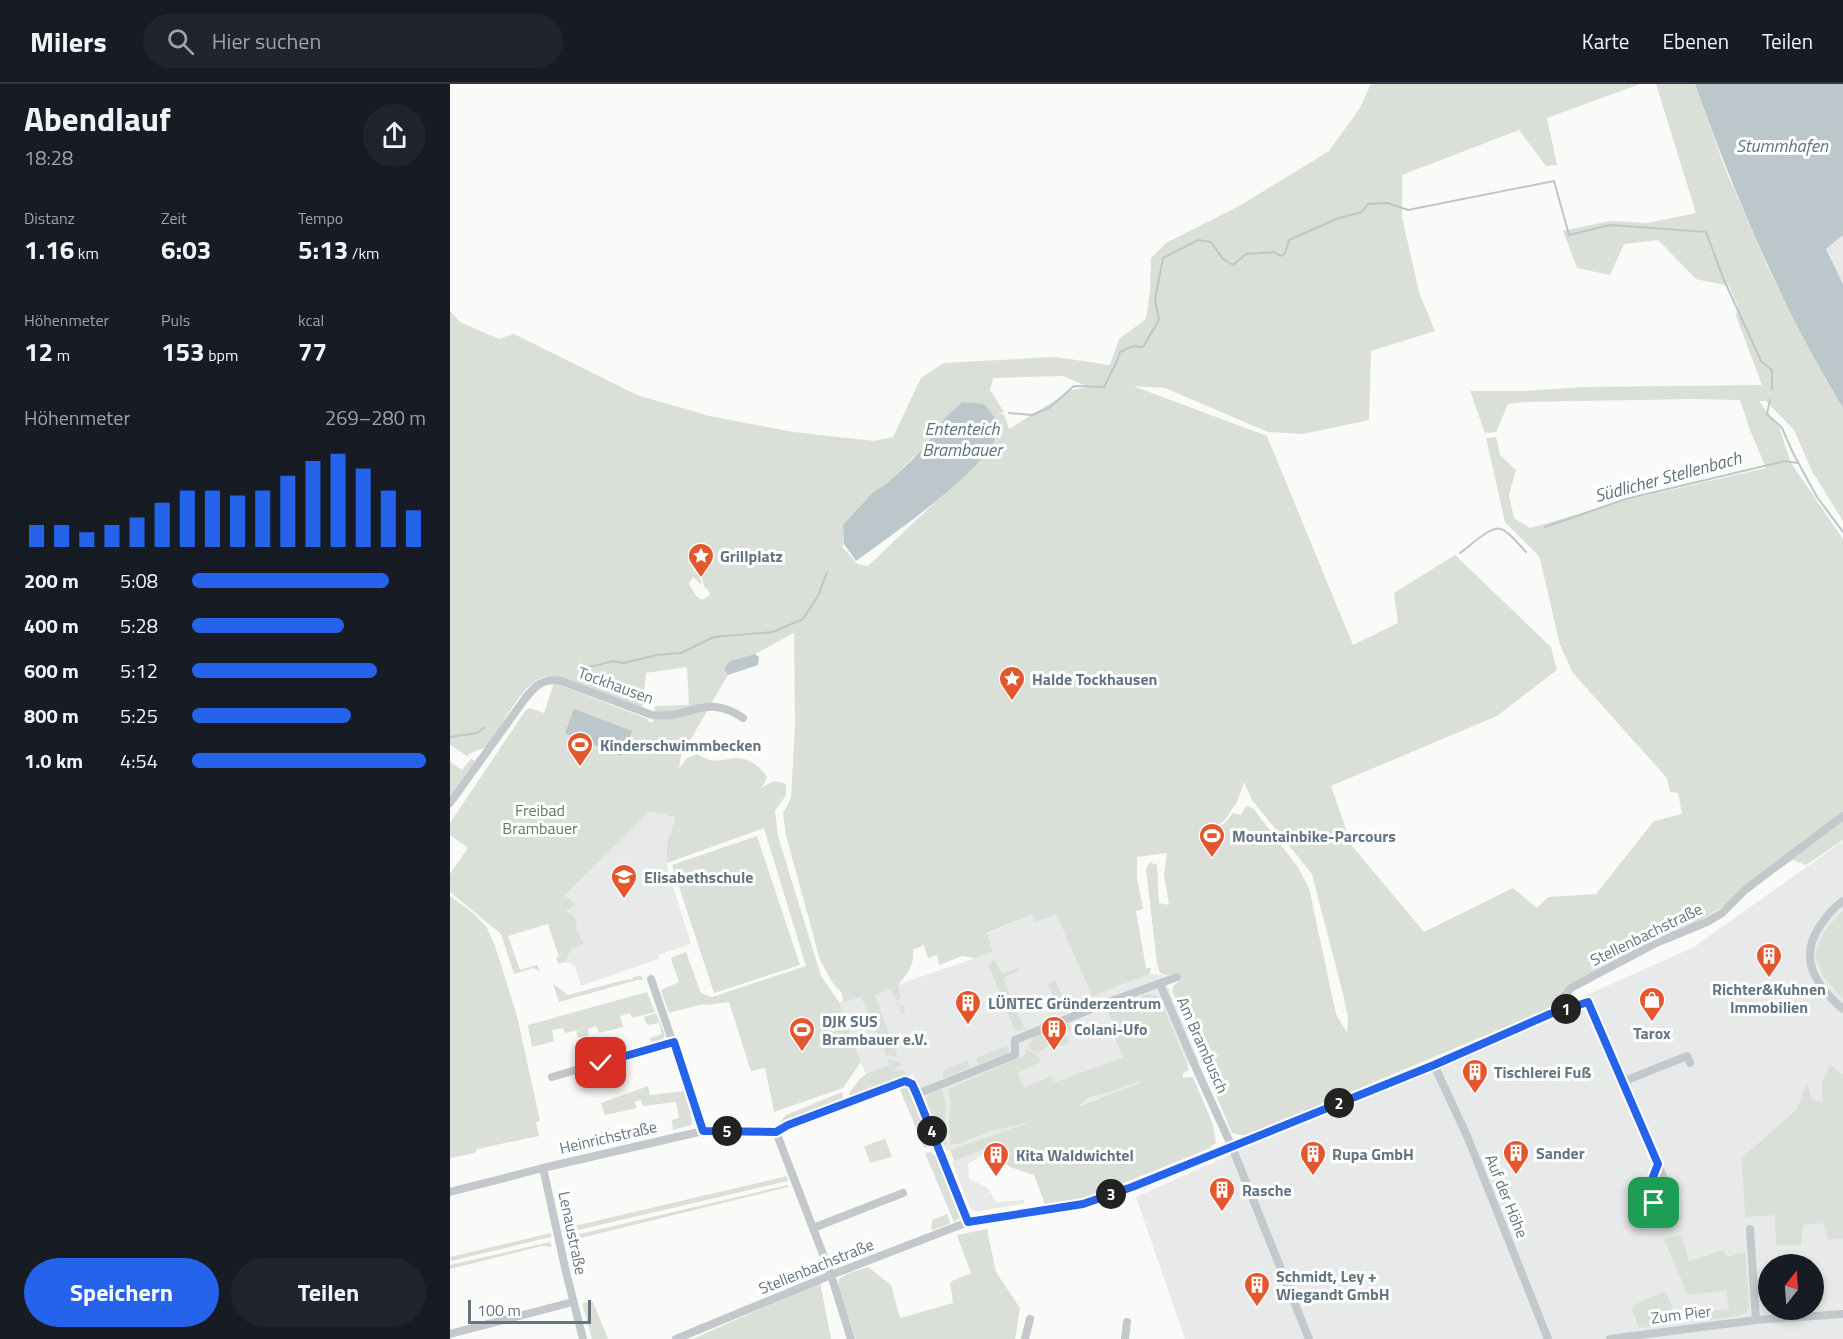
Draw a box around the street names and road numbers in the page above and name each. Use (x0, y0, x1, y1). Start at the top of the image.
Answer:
street label: Tockhausen (575, 660, 657, 710)
street label: Stellenbachstraße (1586, 896, 1706, 972)
street label: Am Brambusch (1171, 993, 1235, 1097)
street label: Heinrichstraße (557, 1114, 659, 1160)
street label: Auf der Höhe (1479, 1151, 1535, 1241)
street label: Lenaustraße (552, 1189, 594, 1277)
street label: Stellenbachstraße (755, 1232, 877, 1300)
street label: Zum Pier (1650, 1298, 1713, 1330)

